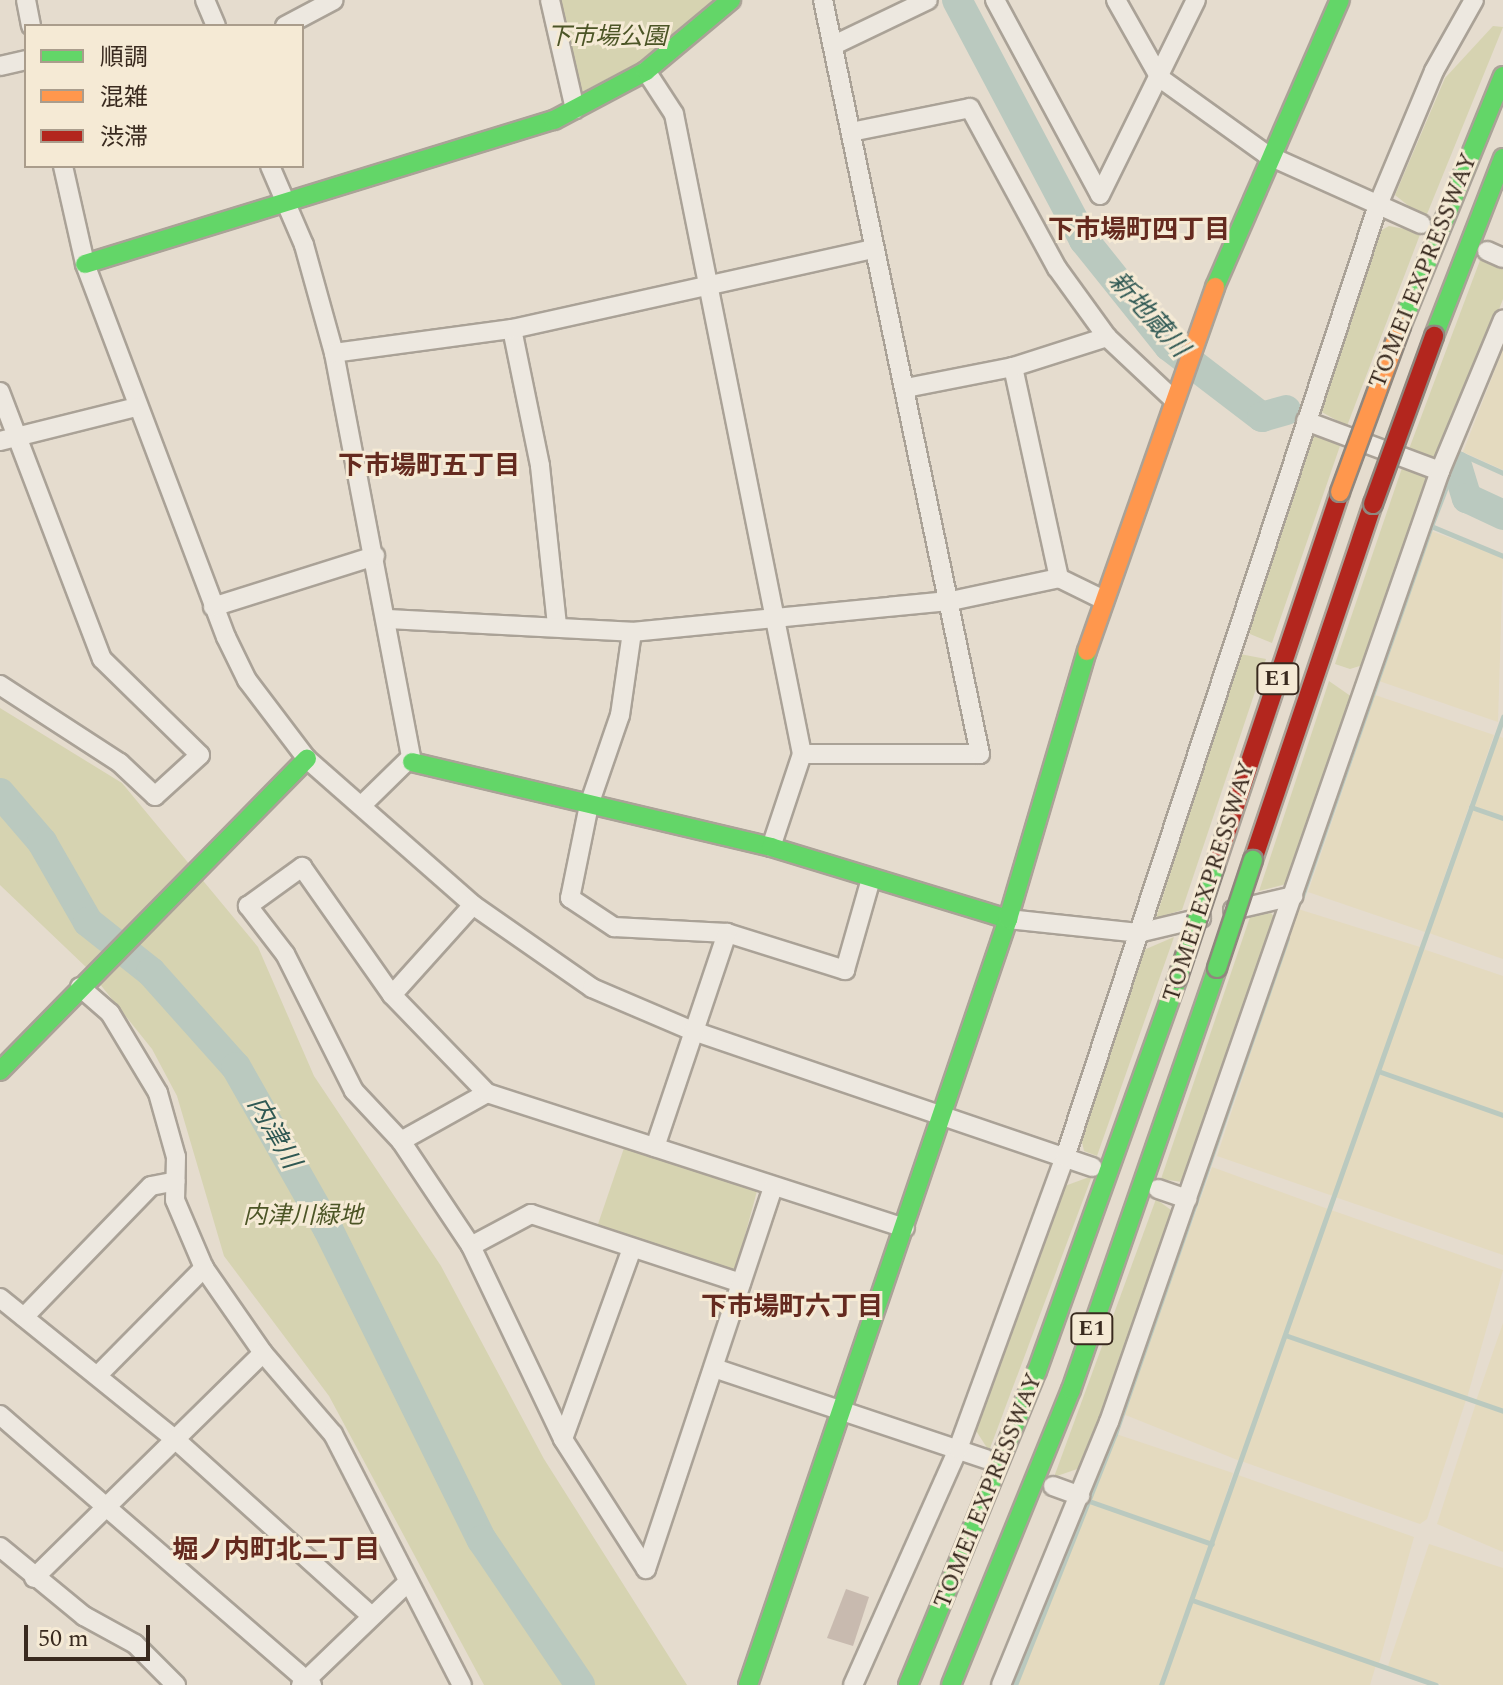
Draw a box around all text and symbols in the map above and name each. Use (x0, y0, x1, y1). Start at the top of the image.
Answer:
legend (24, 24, 304, 168)
park label: 下市場公園 (547, 24, 667, 52)
text: 順調 (100, 40, 148, 76)
text: 混雑 (100, 80, 148, 116)
text: 渋滞 (100, 120, 148, 156)
street label: TOMEI EXPRESSWAY (1364, 149, 1484, 393)
district label: 下市場町四丁目 (1048, 215, 1230, 247)
water label: 新地蔵川 (1102, 266, 1194, 364)
district label: 下市場町五丁目 (338, 451, 520, 483)
road number: E1 (1256, 661, 1300, 697)
street label: TOMEI EXPRESSWAY (1158, 758, 1262, 1006)
water label: 内津川 (240, 1091, 306, 1175)
park label: 内津川緑地 (243, 1203, 363, 1231)
district label: 下市場町六丁目 (701, 1292, 883, 1324)
road number: E1 (1070, 1311, 1114, 1347)
street label: TOMEI EXPRESSWAY (929, 1369, 1049, 1613)
district label: 堀ノ内町北二丁目 (172, 1535, 380, 1567)
scale bar (28, 1609, 154, 1659)
text: 50 m (38, 1621, 89, 1657)

